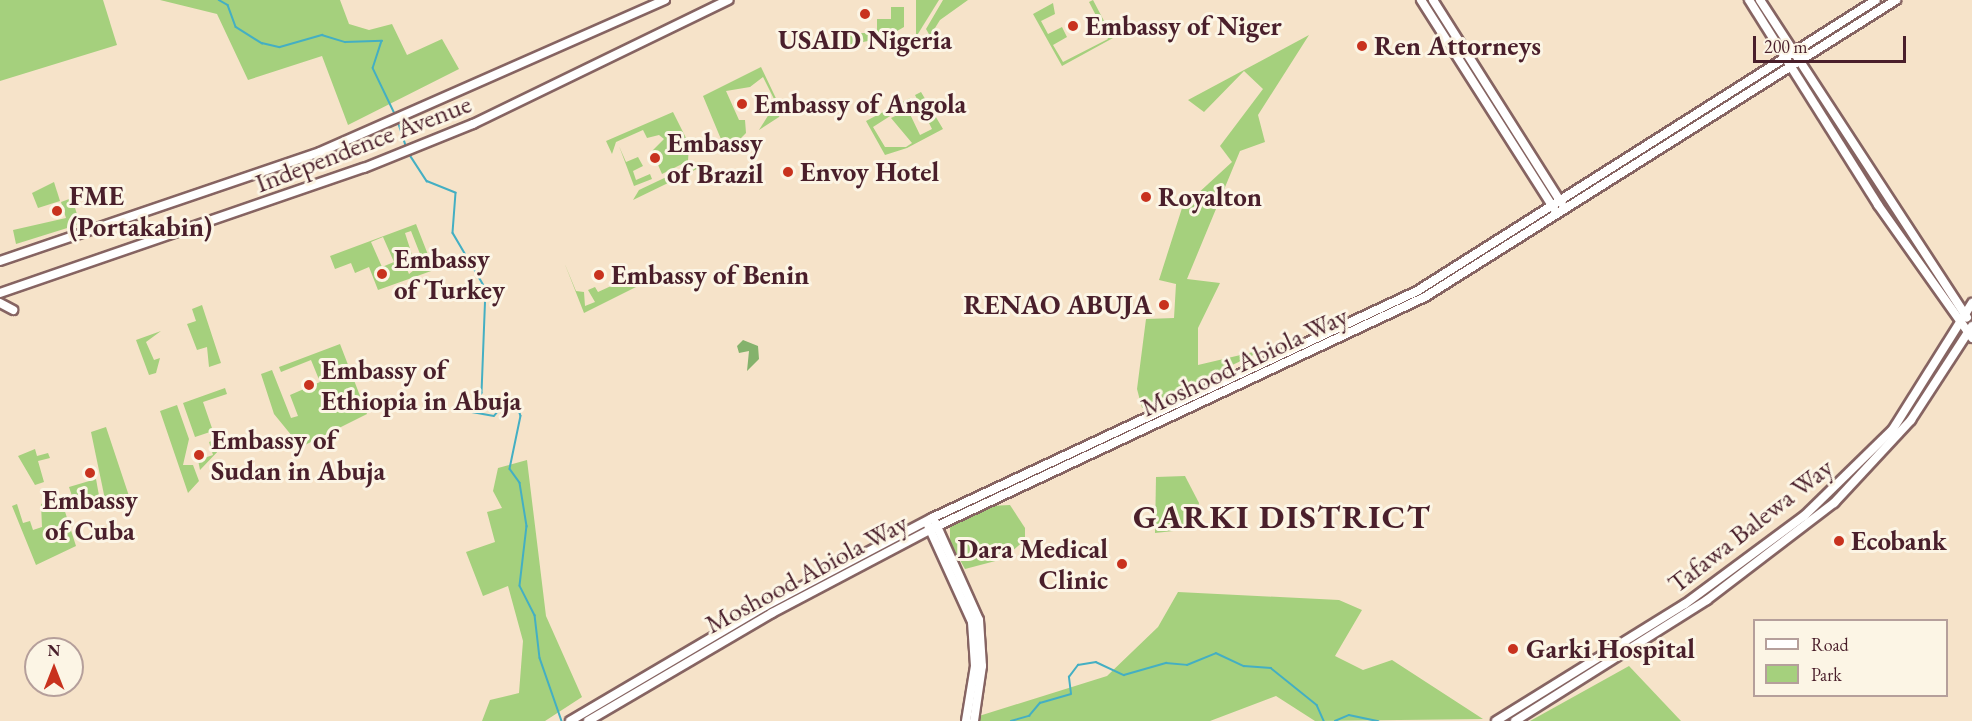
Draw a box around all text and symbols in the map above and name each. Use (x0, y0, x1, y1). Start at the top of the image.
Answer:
marker: USAID Nigeria (858, 7, 872, 21)
place label: Embassy of Niger (1085, 10, 1282, 42)
marker: Embassy of Niger (1066, 19, 1080, 33)
place label: USAID Nigeria (778, 24, 952, 56)
scale bar (1756, 24, 1909, 62)
place label: Ren Attorneys (1374, 30, 1541, 62)
text: 200 m (1764, 35, 1808, 58)
marker: Ren Attorneys (1355, 39, 1369, 53)
street label: Independence Avenue (250, 87, 476, 199)
place label: Embassy of Angola (754, 88, 966, 120)
marker: Embassy of Angola (735, 97, 749, 111)
place label: Embassy of Brazil (667, 126, 764, 189)
marker: Embassy of Brazil (648, 151, 662, 165)
place label: Envoy Hotel (800, 156, 939, 188)
marker: Envoy Hotel (781, 165, 795, 179)
place label: FME (Portakabin) (69, 179, 212, 242)
place label: Royalton (1158, 181, 1262, 213)
marker: Royalton (1139, 190, 1153, 204)
marker: FME (Portakabin) (50, 204, 64, 218)
place label: Embassy of Turkey (394, 242, 505, 305)
place label: Embassy of Benin (611, 259, 809, 291)
marker: Embassy of Turkey (375, 267, 389, 281)
marker: Embassy of Benin (592, 268, 606, 282)
place label: RENAO ABUJA (964, 289, 1152, 321)
marker: RENAO ABUJA (1157, 298, 1171, 312)
street label: Moshood Abiola Way (1135, 299, 1353, 423)
place label: Embassy of Ethiopia in Abuja (321, 353, 521, 416)
marker: Embassy of Ethiopia in Abuja (302, 378, 316, 392)
place label: Embassy of Sudan in Abuja (211, 423, 385, 486)
marker: Embassy of Sudan in Abuja (192, 448, 206, 462)
street label: Tafawa Balewa Way (1661, 450, 1839, 600)
marker: Embassy of Cuba (83, 466, 97, 480)
place label: Embassy of Cuba (42, 483, 138, 546)
district label: GARKI DISTRICT (1133, 497, 1431, 537)
street label: Moshood Abiola Way (699, 506, 913, 640)
place label: Ecobank (1851, 525, 1947, 557)
place label: Dara Medical Clinic (958, 532, 1108, 595)
marker: Ecobank (1832, 534, 1846, 548)
marker: Dara Medical Clinic (1113, 555, 1131, 573)
legend (1753, 619, 1948, 697)
place label: Garki Hospital (1526, 633, 1695, 665)
text: Road (1811, 633, 1849, 656)
north arrow (24, 637, 84, 697)
text: N (48, 640, 60, 661)
marker: Garki Hospital (1504, 640, 1522, 658)
text: Park (1811, 663, 1842, 686)

